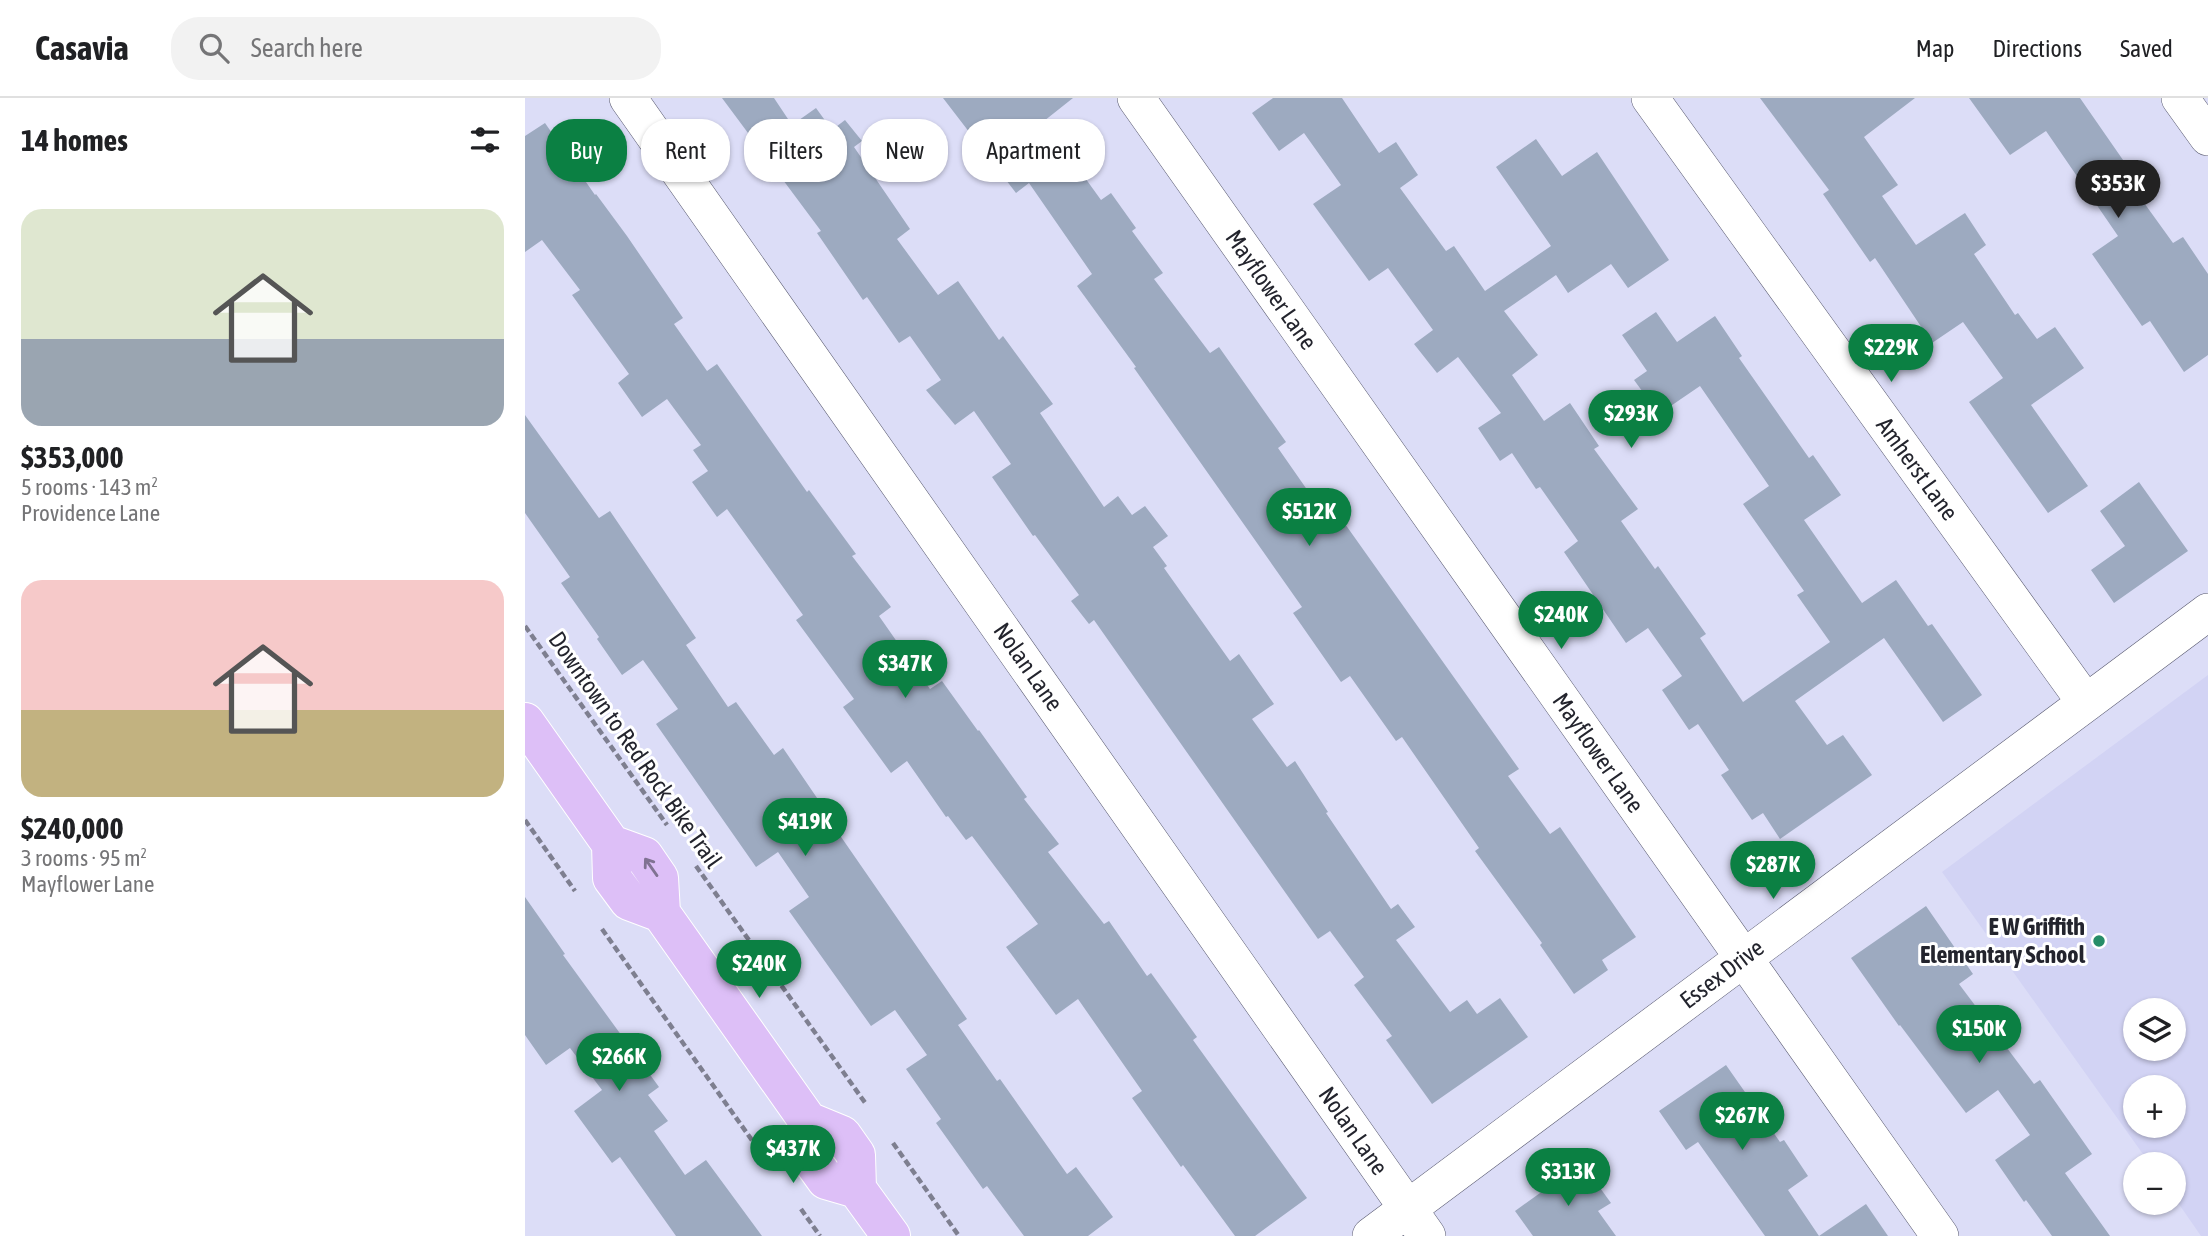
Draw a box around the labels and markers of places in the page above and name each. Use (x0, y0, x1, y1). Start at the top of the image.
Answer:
pin: $353K (2069, 160, 2167, 220)
pin: $229K (1842, 324, 1940, 384)
pin: $293K (1582, 390, 1680, 450)
pin: $512K (1260, 489, 1358, 548)
pin: $240K (1512, 592, 1610, 651)
pin: $347K (856, 640, 954, 700)
pin: $419K (756, 798, 854, 858)
pin: $287K (1724, 842, 1822, 901)
place label: E W Griffith Elementary School (1920, 913, 2086, 968)
marker: E W Griffith Elementary School (2091, 933, 2107, 949)
pin: $240K (710, 940, 808, 1000)
pin: $150K (1930, 1006, 2028, 1065)
pin: $266K (570, 1034, 668, 1093)
pin: $267K (1693, 1093, 1791, 1152)
pin: $437K (744, 1126, 842, 1185)
pin: $313K (1519, 1148, 1617, 1208)

